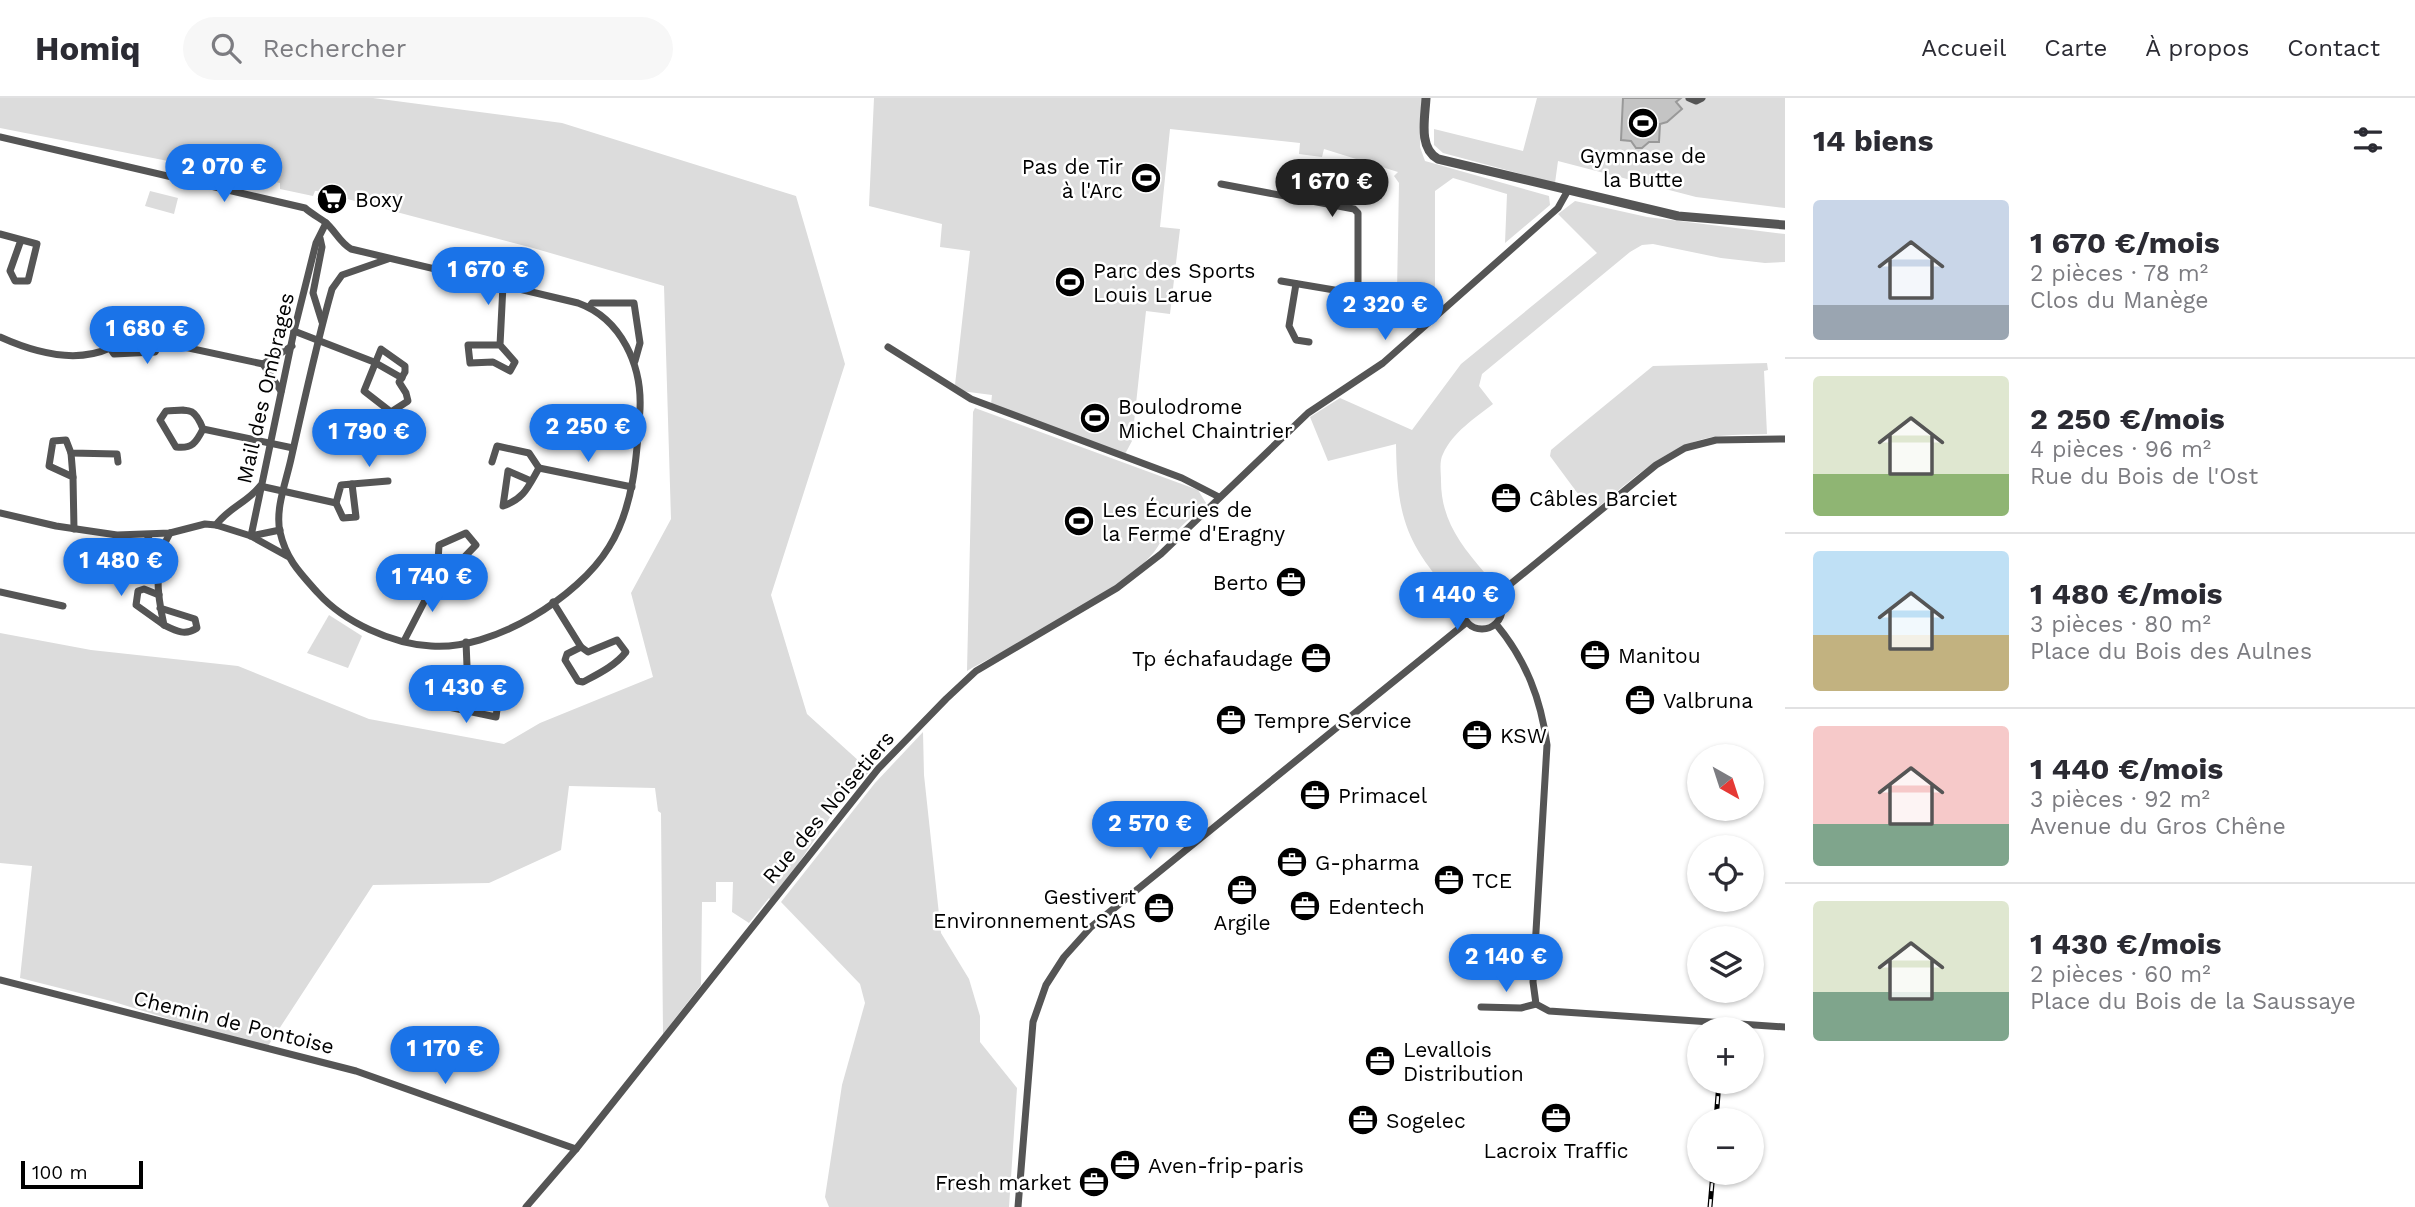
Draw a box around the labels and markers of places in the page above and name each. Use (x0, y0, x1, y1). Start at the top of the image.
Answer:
sports icon: Gymnase de la Butte (1626, 106, 1660, 140)
place label: Gymnase de la Butte (1580, 143, 1706, 192)
pin: 2 070 € (159, 144, 289, 204)
place label: Pas de Tir à l'Arc (1022, 154, 1123, 203)
pin: 1 670 € (1267, 159, 1397, 219)
sports icon: Pas de Tir à l'Arc (1129, 161, 1163, 195)
supermarket icon: Boxy (315, 182, 349, 216)
place label: Boxy (355, 187, 403, 212)
pin: 1 670 € (423, 248, 553, 307)
place label: Parc des Sports Louis Larue (1093, 258, 1255, 307)
sports icon: Parc des Sports Louis Larue (1053, 265, 1087, 299)
pin: 2 320 € (1320, 282, 1450, 342)
pin: 1 680 € (82, 306, 212, 366)
place label: Boulodrome Michel Chaintrier (1118, 394, 1293, 443)
sports icon: Boulodrome Michel Chaintrier (1078, 401, 1112, 435)
pin: 2 250 € (523, 404, 653, 464)
pin: 1 790 € (304, 410, 434, 469)
office icon: Câbles Barciet (1489, 481, 1523, 515)
place label: Câbles Barciet (1529, 486, 1677, 511)
place label: Les Écuries de la Ferme d'Eragny (1102, 497, 1285, 546)
sports icon: Les Écuries de la Ferme d'Eragny (1062, 504, 1096, 538)
pin: 1 480 € (56, 538, 186, 598)
pin: 1 740 € (367, 554, 497, 614)
office icon: Berto (1274, 565, 1308, 599)
place label: Berto (1213, 570, 1268, 595)
pin: 1 440 € (1392, 573, 1522, 632)
office icon: Manitou (1578, 638, 1612, 672)
office icon: Tp échafaudage (1299, 641, 1333, 675)
place label: Manitou (1618, 643, 1701, 668)
place label: Tp échafaudage (1132, 646, 1293, 671)
pin: 1 430 € (401, 666, 531, 725)
office icon: Valbruna (1623, 683, 1657, 717)
place label: Valbruna (1663, 688, 1753, 713)
office icon: Tempre Service (1214, 703, 1248, 737)
place label: Tempre Service (1254, 708, 1412, 733)
office icon: KSW (1460, 718, 1494, 752)
place label: KSW (1500, 723, 1547, 748)
office icon: Primacel (1298, 778, 1332, 812)
place label: Primacel (1338, 783, 1428, 808)
pin: 2 570 € (1085, 802, 1215, 861)
office icon: G-pharma (1275, 845, 1309, 879)
place label: G-pharma (1315, 850, 1420, 875)
office icon: TCE (1432, 863, 1466, 897)
place label: TCE (1472, 868, 1512, 893)
office icon: Argile (1225, 873, 1259, 907)
place label: Gestivert Environnement SAS (933, 884, 1136, 933)
office icon: Edentech (1288, 889, 1322, 923)
office icon: Gestivert Environnement SAS (1142, 891, 1176, 925)
place label: Edentech (1328, 894, 1425, 919)
place label: Argile (1213, 910, 1271, 935)
pin: 2 140 € (1441, 934, 1571, 994)
pin: 1 170 € (380, 1026, 510, 1086)
place label: Levallois Distribution (1403, 1037, 1524, 1086)
office icon: Levallois Distribution (1363, 1044, 1397, 1078)
office icon: Lacroix Traffic (1539, 1101, 1573, 1135)
office icon: Sogelec (1346, 1103, 1380, 1137)
place label: Sogelec (1386, 1108, 1466, 1133)
place label: Lacroix Traffic (1483, 1138, 1629, 1163)
office icon: Aven-frip-paris (1108, 1148, 1142, 1182)
place label: Aven-frip-paris (1148, 1153, 1304, 1178)
office icon: Fresh market (1077, 1165, 1111, 1199)
place label: Fresh market (935, 1170, 1071, 1195)

